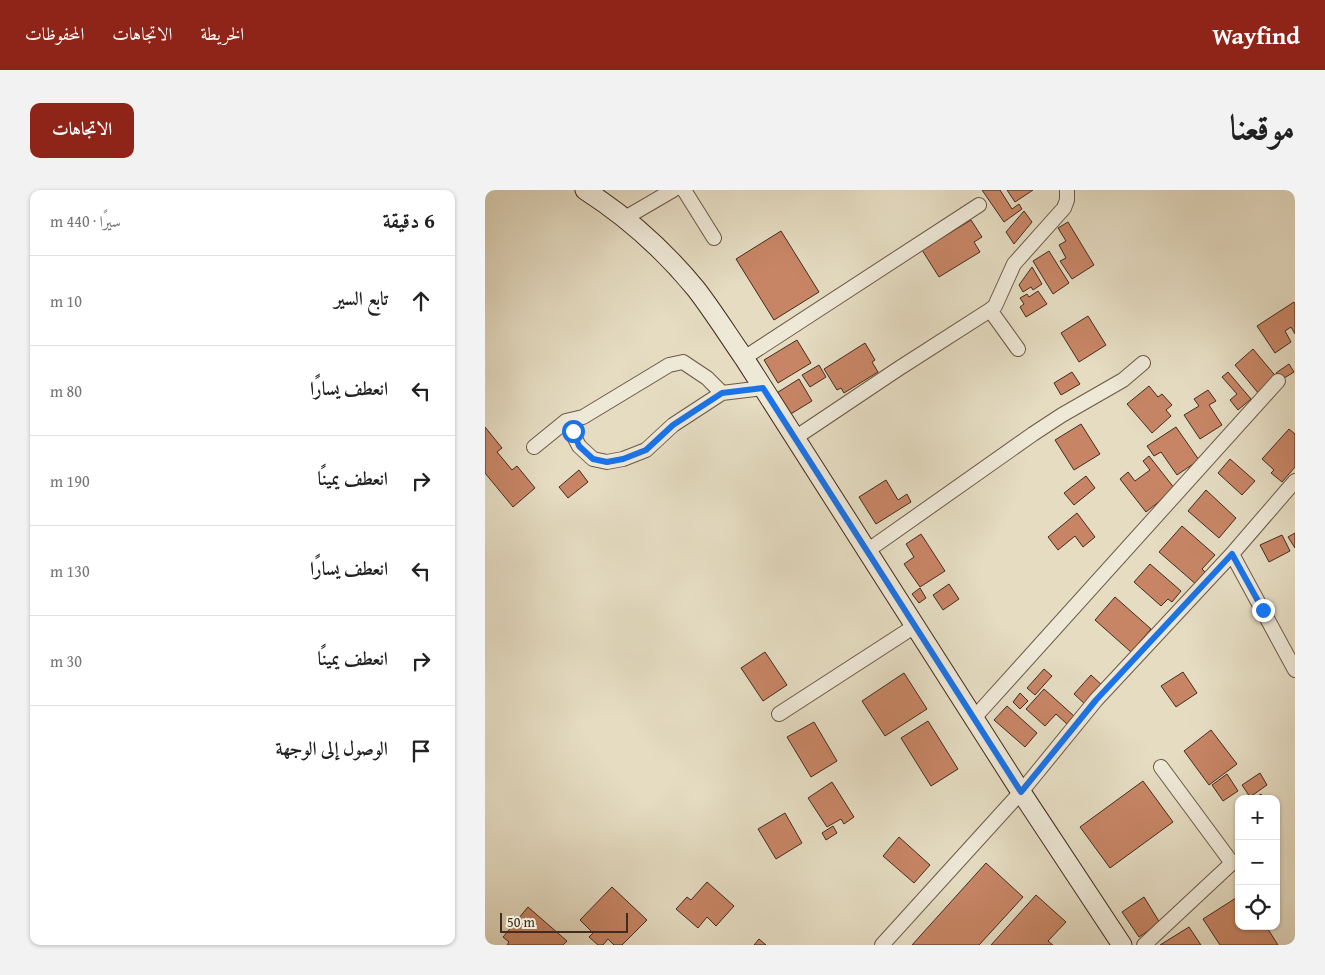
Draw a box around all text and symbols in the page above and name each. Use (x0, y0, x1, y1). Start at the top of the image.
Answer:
text: Wayfind (1212, 18, 1300, 53)
text: المحفوظات (25, 20, 84, 47)
text: الاتجاهات (112, 20, 172, 47)
text: الخريطة (200, 20, 244, 47)
text: موقعنا (1230, 101, 1295, 152)
button: الاتجاهات (30, 103, 134, 158)
text: 6 دقيقة (383, 205, 435, 236)
text: سيرًا · 440 m (50, 209, 121, 233)
text: تابع السير (334, 284, 388, 312)
icon: ahead (407, 287, 435, 315)
text: 10 m (50, 289, 82, 313)
text: انعطف يسارًا (310, 374, 388, 402)
icon: left (407, 377, 435, 405)
text: 80 m (50, 379, 82, 403)
route start (562, 420, 585, 443)
text: انعطف يمينًا (318, 464, 388, 492)
icon: right (407, 467, 435, 495)
text: 190 m (50, 469, 90, 493)
text: انعطف يسارًا (310, 554, 388, 582)
icon: left (407, 557, 435, 585)
text: 130 m (50, 559, 90, 583)
route end (1252, 599, 1275, 622)
text: انعطف يمينًا (318, 644, 388, 672)
icon: right (407, 647, 435, 675)
text: 30 m (50, 649, 82, 673)
text: الوصول إلى الوجهة (276, 734, 388, 762)
icon: arrive (407, 737, 435, 765)
map controls (1235, 795, 1280, 930)
button: + (1235, 795, 1280, 840)
button: − (1235, 840, 1280, 885)
button: locate (1235, 885, 1280, 930)
scale bar (500, 910, 627, 933)
text: 50 m (507, 912, 535, 932)

